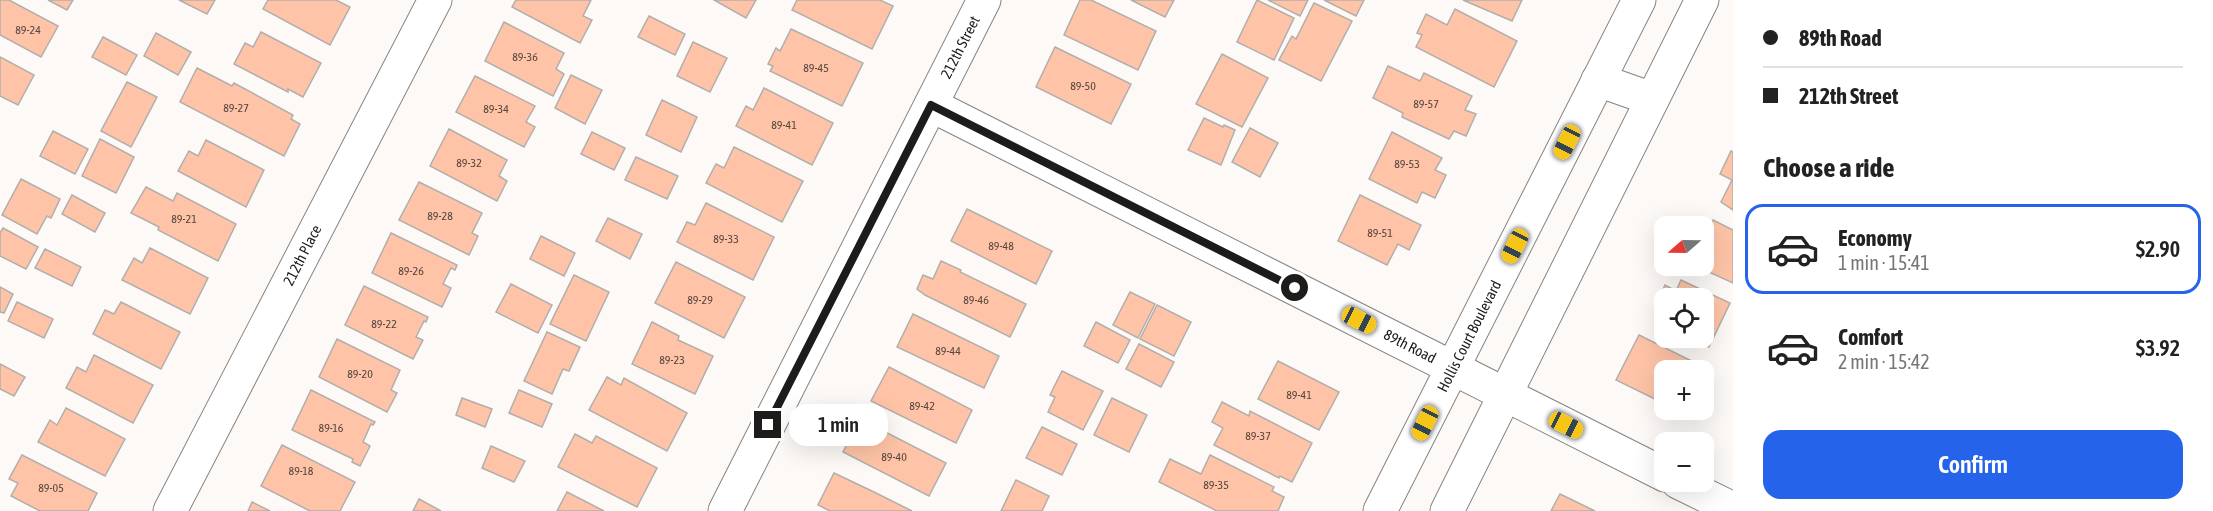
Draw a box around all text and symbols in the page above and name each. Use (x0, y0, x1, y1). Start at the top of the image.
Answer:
street label: 212th Street (937, 13, 983, 81)
house number: 89-24 (15, 23, 41, 37)
text: 89th Road (1799, 25, 1882, 51)
house number: 89-36 (512, 50, 538, 64)
house number: 89-45 (803, 61, 829, 75)
house number: 89-50 (1070, 79, 1096, 93)
text: 212th Street (1799, 83, 1898, 109)
house number: 89-57 (1413, 97, 1439, 111)
house number: 89-27 (223, 101, 249, 115)
house number: 89-34 (483, 102, 509, 116)
house number: 89-41 (771, 118, 797, 132)
car (1551, 122, 1583, 162)
text: Choose a ride (1763, 152, 1895, 183)
house number: 89-32 (456, 156, 482, 170)
house number: 89-53 (1394, 157, 1420, 171)
house number: 89-28 (427, 209, 453, 223)
house number: 89-21 (171, 212, 197, 226)
north arrow (1654, 216, 1714, 276)
map controls (1654, 216, 1714, 492)
street label: 212th Place (280, 222, 325, 288)
icon: car (1766, 222, 1820, 276)
text: Economy (1838, 225, 1912, 251)
house number: 89-51 (1367, 226, 1393, 240)
car (1499, 226, 1531, 266)
house number: 89-33 (713, 232, 739, 246)
text: $2.90 (2136, 236, 2180, 262)
house number: 89-48 (988, 239, 1014, 253)
text: 1 min · 15:41 (1838, 251, 1930, 274)
house number: 89-26 (398, 264, 424, 278)
route start (1281, 274, 1308, 301)
street label: Hollis Court Boulevard (1434, 277, 1504, 395)
button: locate (1654, 288, 1714, 348)
house number: 89-29 (687, 293, 713, 307)
house number: 89-46 (963, 293, 989, 307)
car (1339, 304, 1379, 336)
house number: 89-22 (371, 317, 397, 331)
icon: car (1766, 321, 1820, 375)
text: Comfort (1838, 324, 1903, 350)
street label: 89th Road (1381, 326, 1439, 366)
text: $3.92 (2136, 335, 2180, 361)
house number: 89-44 (935, 344, 961, 358)
text: 2 min · 15:42 (1838, 350, 1930, 373)
house number: 89-23 (659, 353, 685, 367)
button: + (1654, 360, 1714, 420)
house number: 89-20 (347, 367, 373, 381)
house number: 89-41 (1286, 388, 1312, 402)
house number: 89-42 (909, 399, 935, 413)
car (1409, 403, 1441, 443)
callout: 1 min (789, 404, 888, 446)
car (1546, 409, 1586, 441)
route end (754, 411, 781, 438)
text: 1 min (818, 413, 859, 436)
house number: 89-16 (319, 421, 344, 435)
house number: 89-37 (1245, 429, 1271, 443)
button: Confirm (1763, 430, 2183, 499)
button: − (1654, 432, 1714, 492)
house number: 89-40 (881, 450, 907, 464)
house number: 89-18 (289, 464, 314, 478)
house number: 89-35 (1203, 478, 1229, 492)
house number: 89-05 (38, 481, 64, 495)

